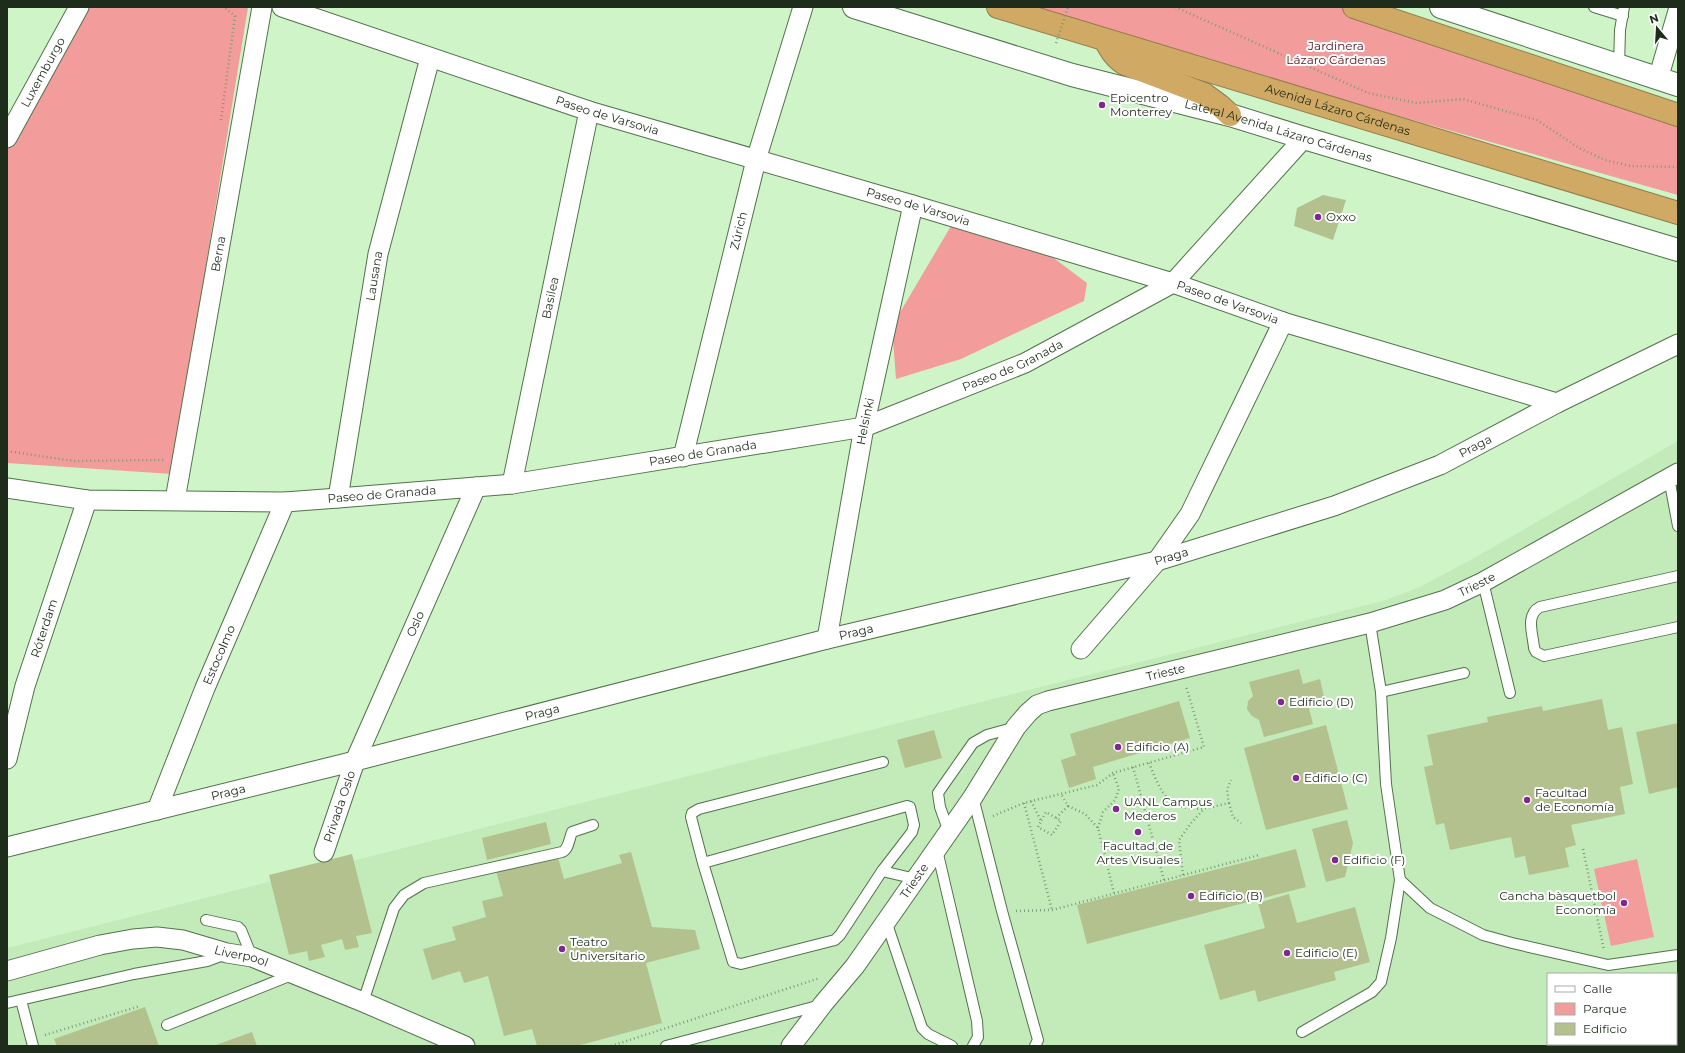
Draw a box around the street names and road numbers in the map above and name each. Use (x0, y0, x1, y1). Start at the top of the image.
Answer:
street label: Luxemburgo (17, 34, 68, 110)
street label: Avenida Lázaro Cárdenas (1263, 80, 1412, 139)
street label: Paseo de Varsovia (554, 92, 661, 138)
street label: Lateral Avenida Lázaro Cárdenas (1183, 96, 1374, 165)
street label: Paseo de Varsovia (865, 184, 972, 229)
street label: Zúrich (726, 210, 750, 251)
street label: Berna (207, 235, 228, 273)
street label: Lausana (362, 250, 385, 302)
street label: Basilea (538, 275, 562, 320)
street label: Paseo de Varsovia (1175, 277, 1281, 327)
street label: Paseo de Granada (960, 336, 1065, 394)
street label: Helsinki (853, 396, 877, 446)
street label: Praga (1456, 431, 1494, 461)
street label: Paseo de Granada (648, 436, 758, 469)
street label: Paseo de Granada (327, 482, 437, 506)
street label: Praga (1152, 544, 1190, 568)
street label: Trieste (1456, 569, 1498, 600)
street label: Róterdam (27, 597, 60, 659)
street label: Oslo (403, 608, 427, 639)
street label: Praga (837, 620, 875, 643)
street label: Estocolmo (199, 623, 238, 687)
street label: Trieste (1144, 660, 1187, 684)
street label: Praga (523, 700, 561, 724)
street label: Privada Oslo (320, 769, 358, 844)
street label: Praga (209, 780, 247, 803)
street label: Trieste (896, 860, 931, 901)
street label: Liverpool (213, 942, 271, 970)

